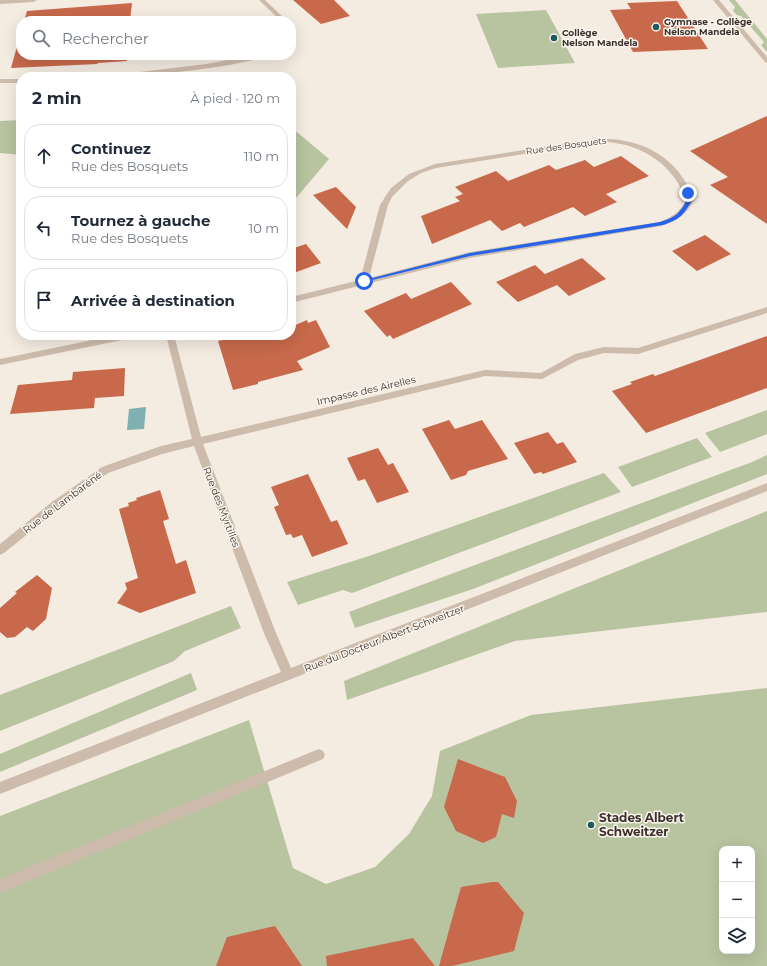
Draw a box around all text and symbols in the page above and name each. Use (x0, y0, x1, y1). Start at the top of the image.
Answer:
search box (16, 16, 296, 60)
place label: Gymnase - Collège Nelson Mandela (664, 16, 752, 37)
marker: Gymnase - Collège Nelson Mandela (651, 22, 661, 32)
icon: search (30, 27, 52, 49)
place label: Collège Nelson Mandela (562, 27, 638, 48)
text: Rechercher (62, 29, 149, 48)
marker: Collège Nelson Mandela (549, 33, 559, 43)
text: 2 min (32, 88, 82, 108)
text: À pied · 120 m (190, 90, 280, 106)
street label: Rue des Bosquets (525, 134, 607, 157)
text: Continuez (71, 139, 151, 158)
icon: ahead (33, 145, 55, 167)
text: 110 m (244, 148, 279, 164)
text: Rue des Bosquets (71, 158, 188, 174)
route end (679, 184, 697, 202)
text: Tournez à gauche (71, 211, 210, 230)
icon: left (33, 217, 55, 239)
text: 10 m (249, 220, 279, 236)
text: Rue des Bosquets (71, 230, 188, 246)
route start (355, 272, 373, 290)
icon: arrive (33, 289, 55, 311)
text: Arrivée à destination (71, 291, 235, 310)
street label: Impasse des Airelles (315, 373, 417, 408)
street label: Rue des Myrtilles (200, 465, 243, 549)
street label: Rue de Lambaréné (20, 468, 104, 536)
street label: Rue du Docteur Albert Schweitzer (302, 602, 466, 675)
place label: Stades Albert Schweitzer (599, 810, 685, 839)
marker: Stades Albert Schweitzer (586, 820, 596, 830)
map controls (719, 846, 755, 954)
button: + (719, 846, 755, 882)
button: − (719, 882, 755, 918)
button: layers (719, 918, 755, 954)

